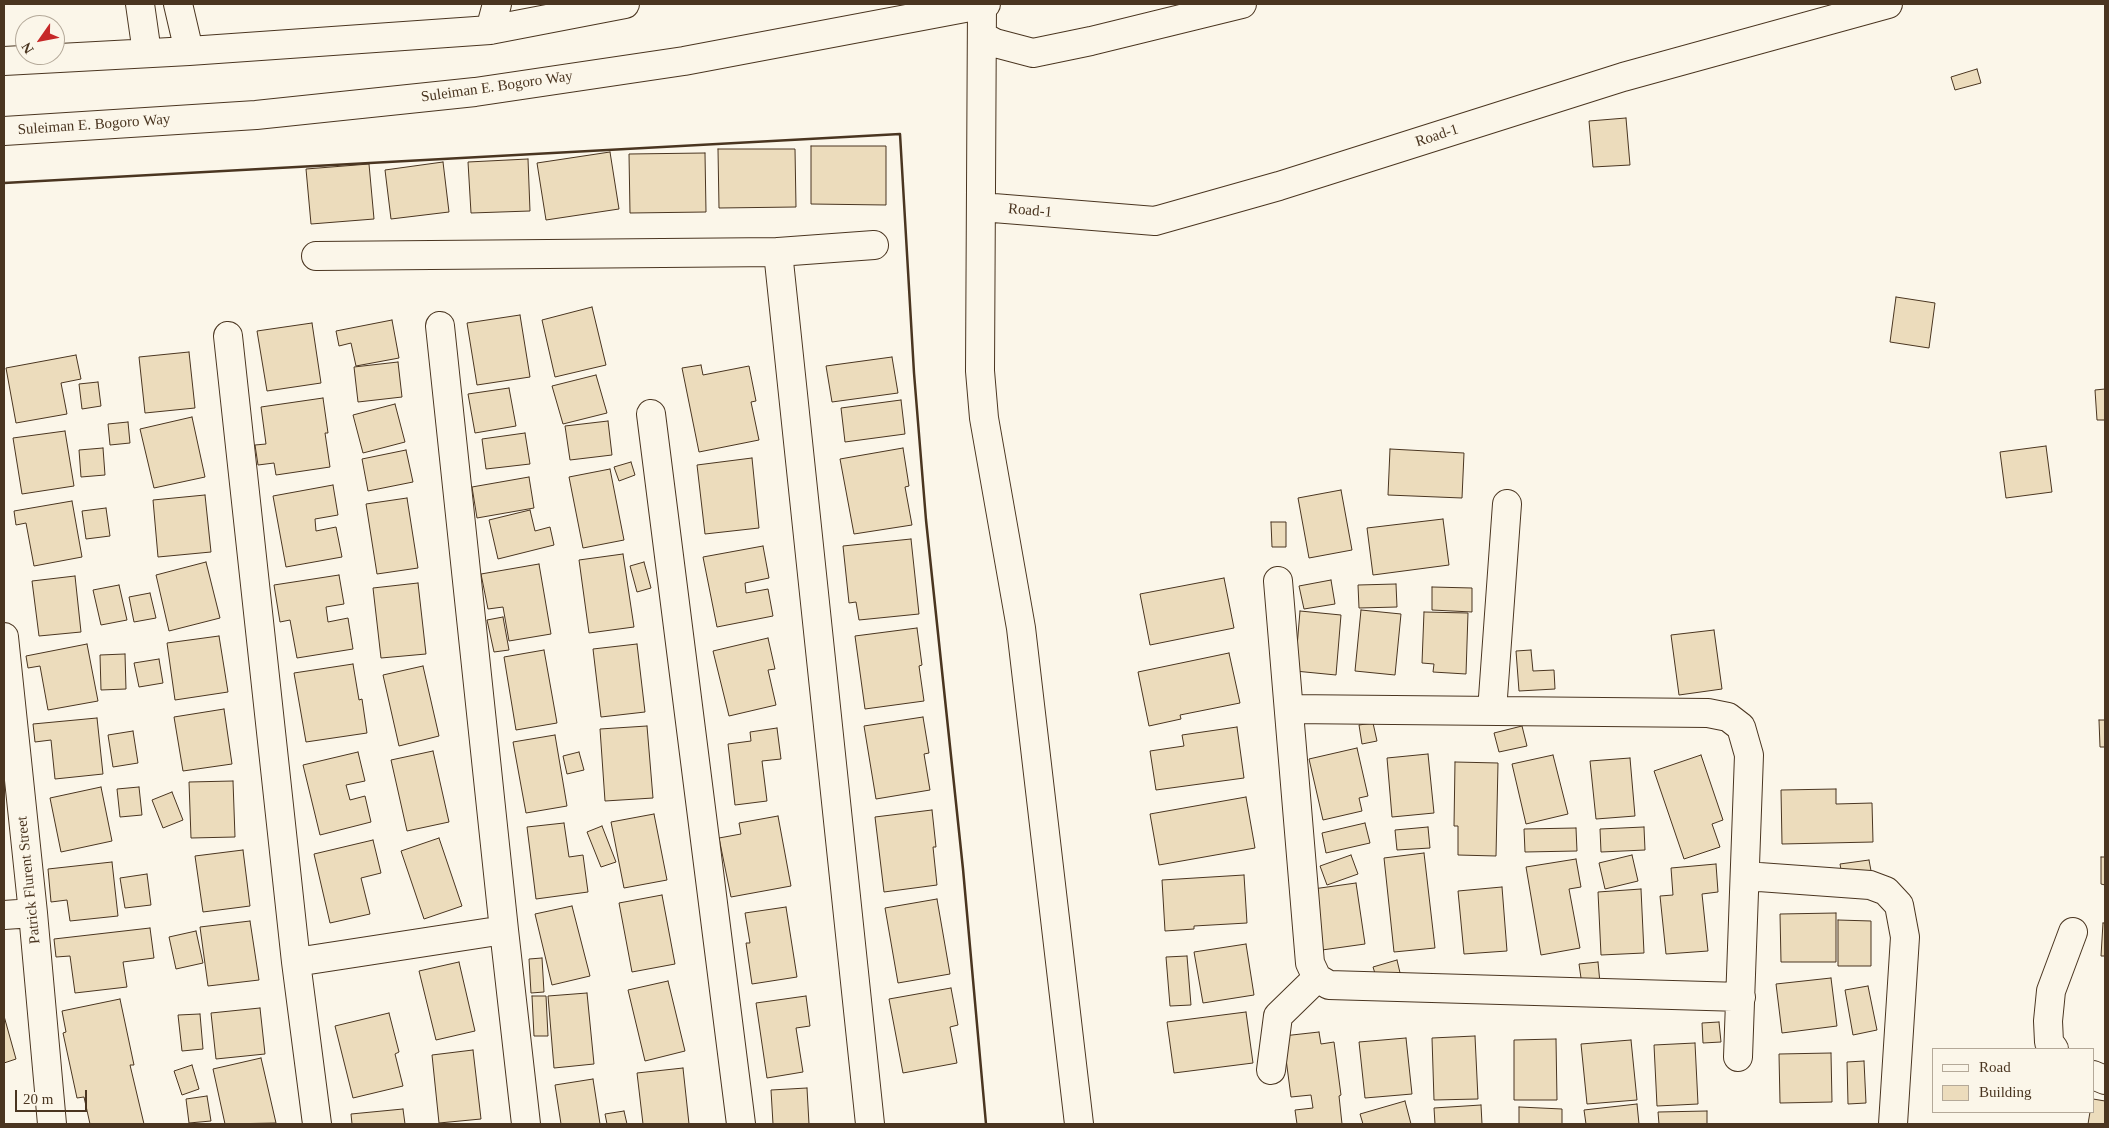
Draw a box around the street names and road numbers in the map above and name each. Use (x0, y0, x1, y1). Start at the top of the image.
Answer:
street label: Suleiman E. Bogoro Way (420, 67, 574, 107)
street label: Suleiman E. Bogoro Way (17, 111, 171, 139)
street label: Road-1 (1413, 121, 1461, 151)
street label: Road-1 (1007, 200, 1053, 222)
street label: Patrick Flurent Street (13, 815, 45, 945)

